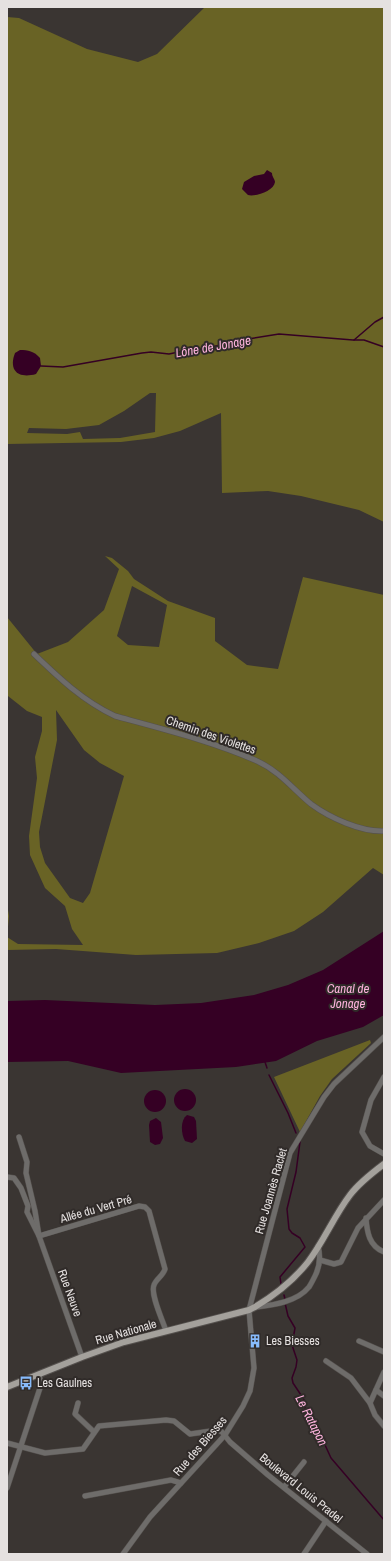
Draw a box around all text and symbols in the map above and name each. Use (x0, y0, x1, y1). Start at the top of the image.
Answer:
water label: Lône de Jonage (174, 331, 252, 362)
street label: Chemin des Violettes (164, 712, 258, 758)
water label: Canal de Jonage (327, 980, 369, 1012)
street label: Rue Joannès Raclet (251, 1146, 291, 1236)
street label: Allée du Vert Pré (57, 1191, 134, 1227)
street label: Rue Neuve (54, 1267, 86, 1319)
street label: Rue Nationale (94, 1316, 158, 1348)
building icon: Les Biesses (247, 1333, 263, 1349)
place label: Les Biesses (266, 1333, 320, 1349)
bus stop icon: Les Gaulnes (18, 1375, 34, 1391)
place label: Les Gaulnes (37, 1375, 92, 1391)
water label: Le Ratapon (291, 1392, 332, 1449)
street label: Rue des Biesses (170, 1413, 230, 1479)
street label: Boulevard Louis Pradel (256, 1450, 346, 1526)

